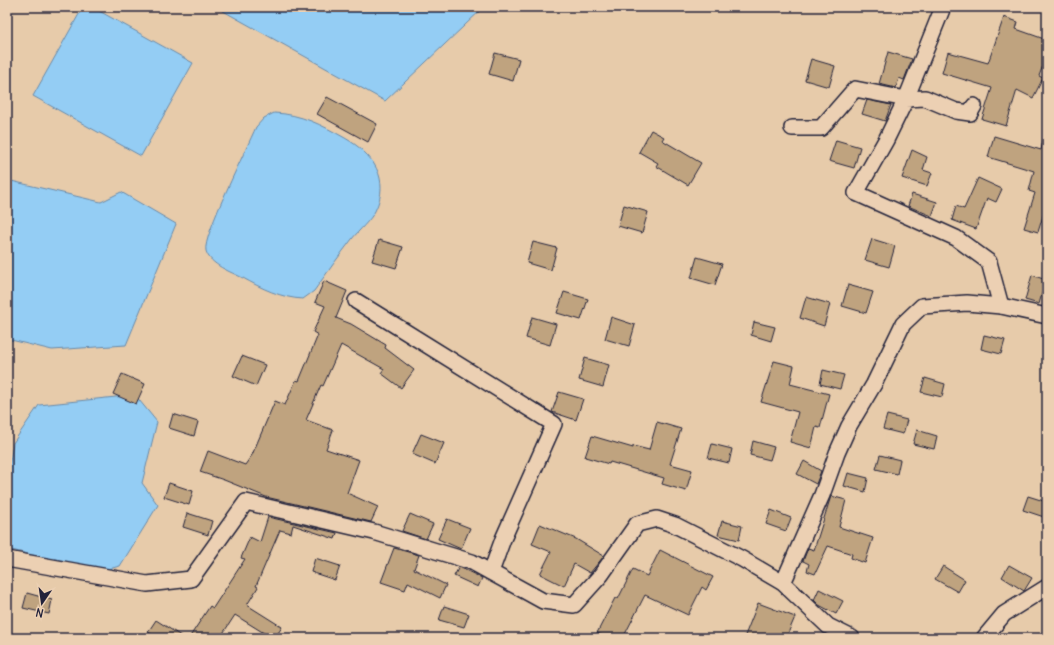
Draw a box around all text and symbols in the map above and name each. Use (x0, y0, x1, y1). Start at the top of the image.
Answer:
north arrow (22, 583, 62, 623)
text: N (34, 605, 45, 620)

